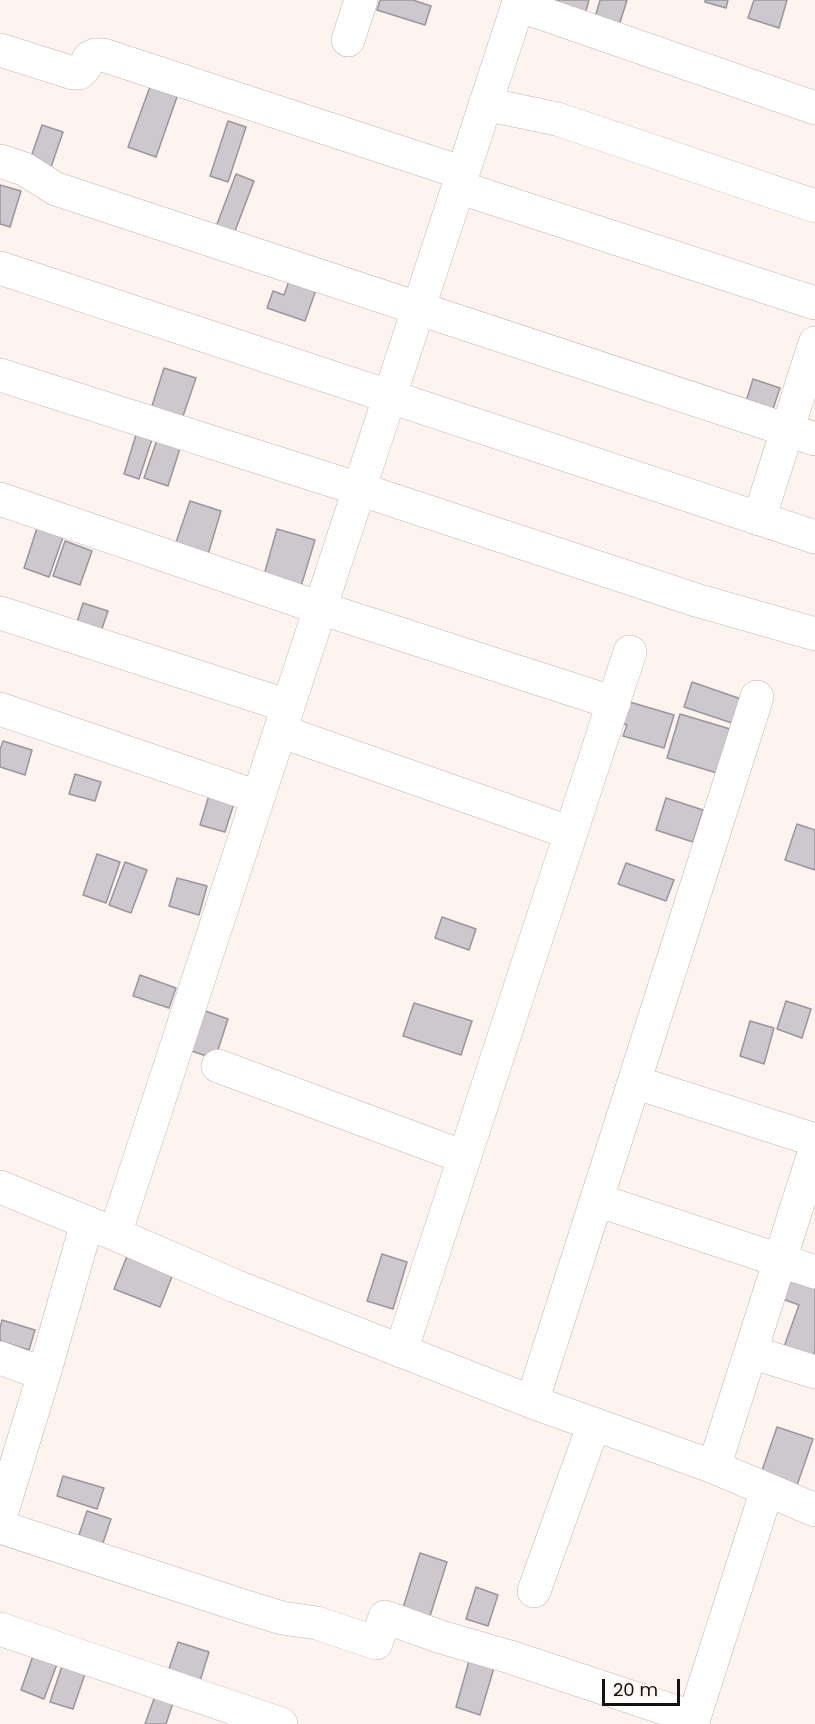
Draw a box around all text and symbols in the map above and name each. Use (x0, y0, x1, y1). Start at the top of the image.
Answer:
scale bar (605, 1667, 683, 1705)
text: 20 m (613, 1677, 658, 1702)

